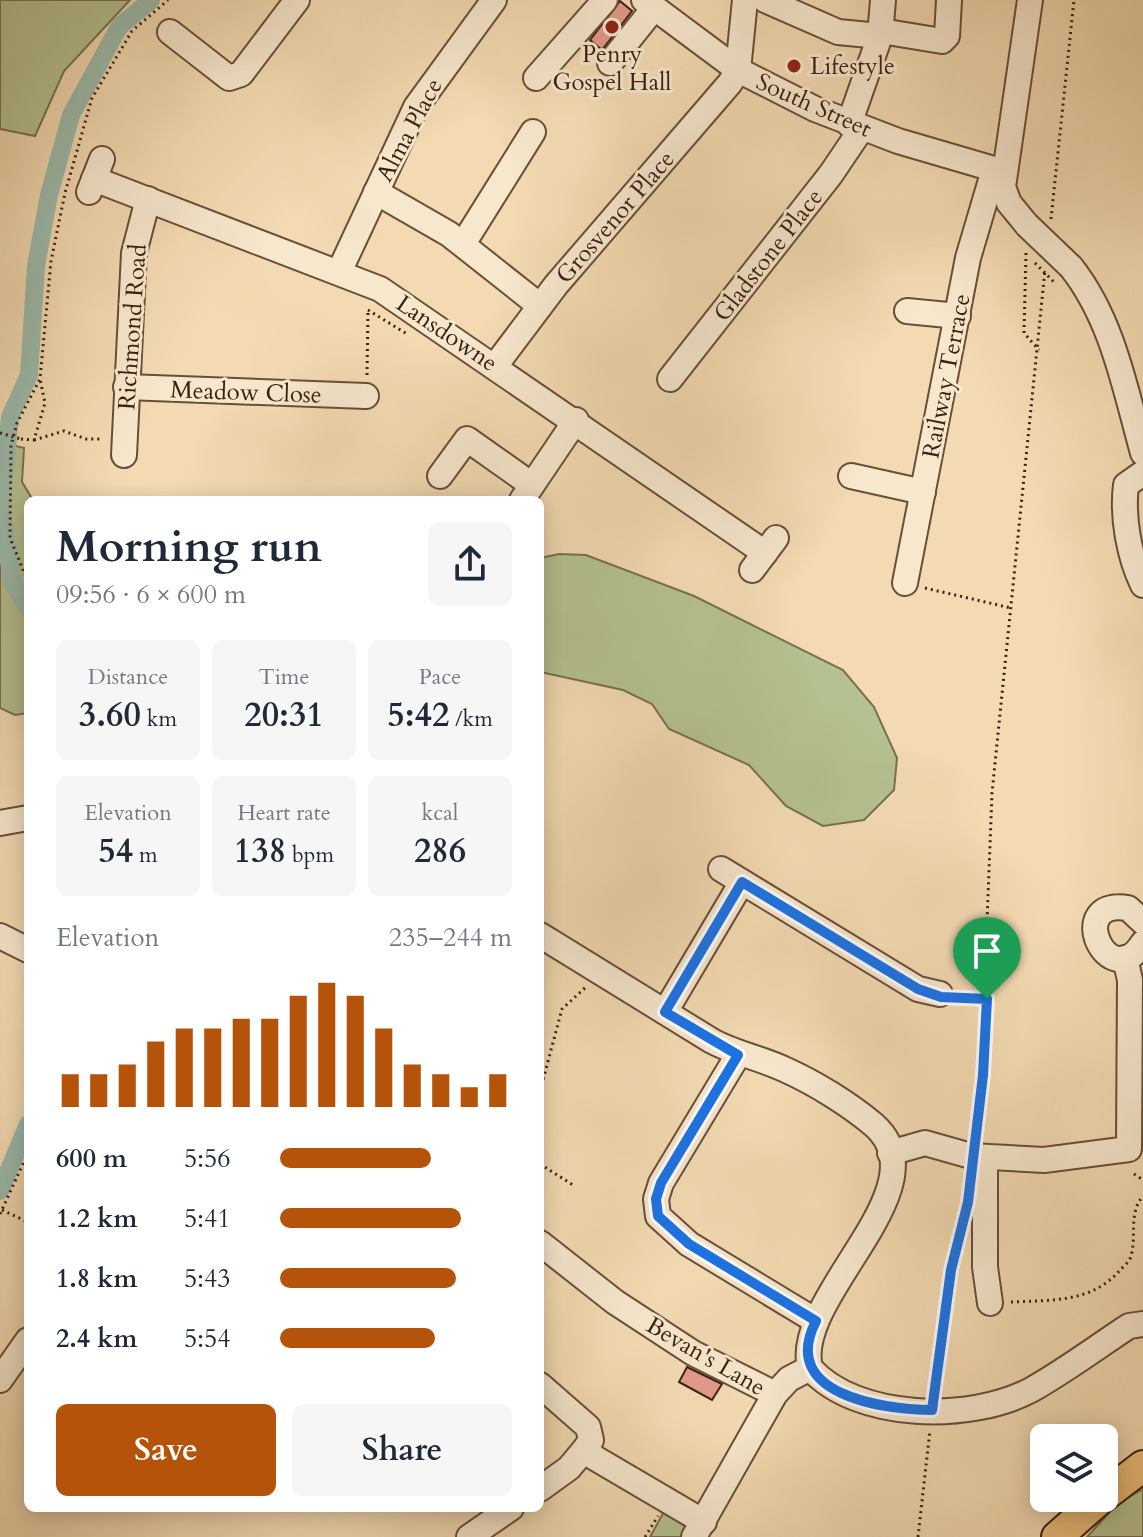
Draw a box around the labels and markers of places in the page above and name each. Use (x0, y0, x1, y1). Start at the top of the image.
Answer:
marker: Penry Gospel Hall (603, 18, 621, 36)
place label: Penry Gospel Hall (553, 38, 671, 99)
place label: Lifestyle (810, 50, 895, 83)
marker: Lifestyle (785, 57, 803, 75)
pin (953, 917, 1021, 999)

